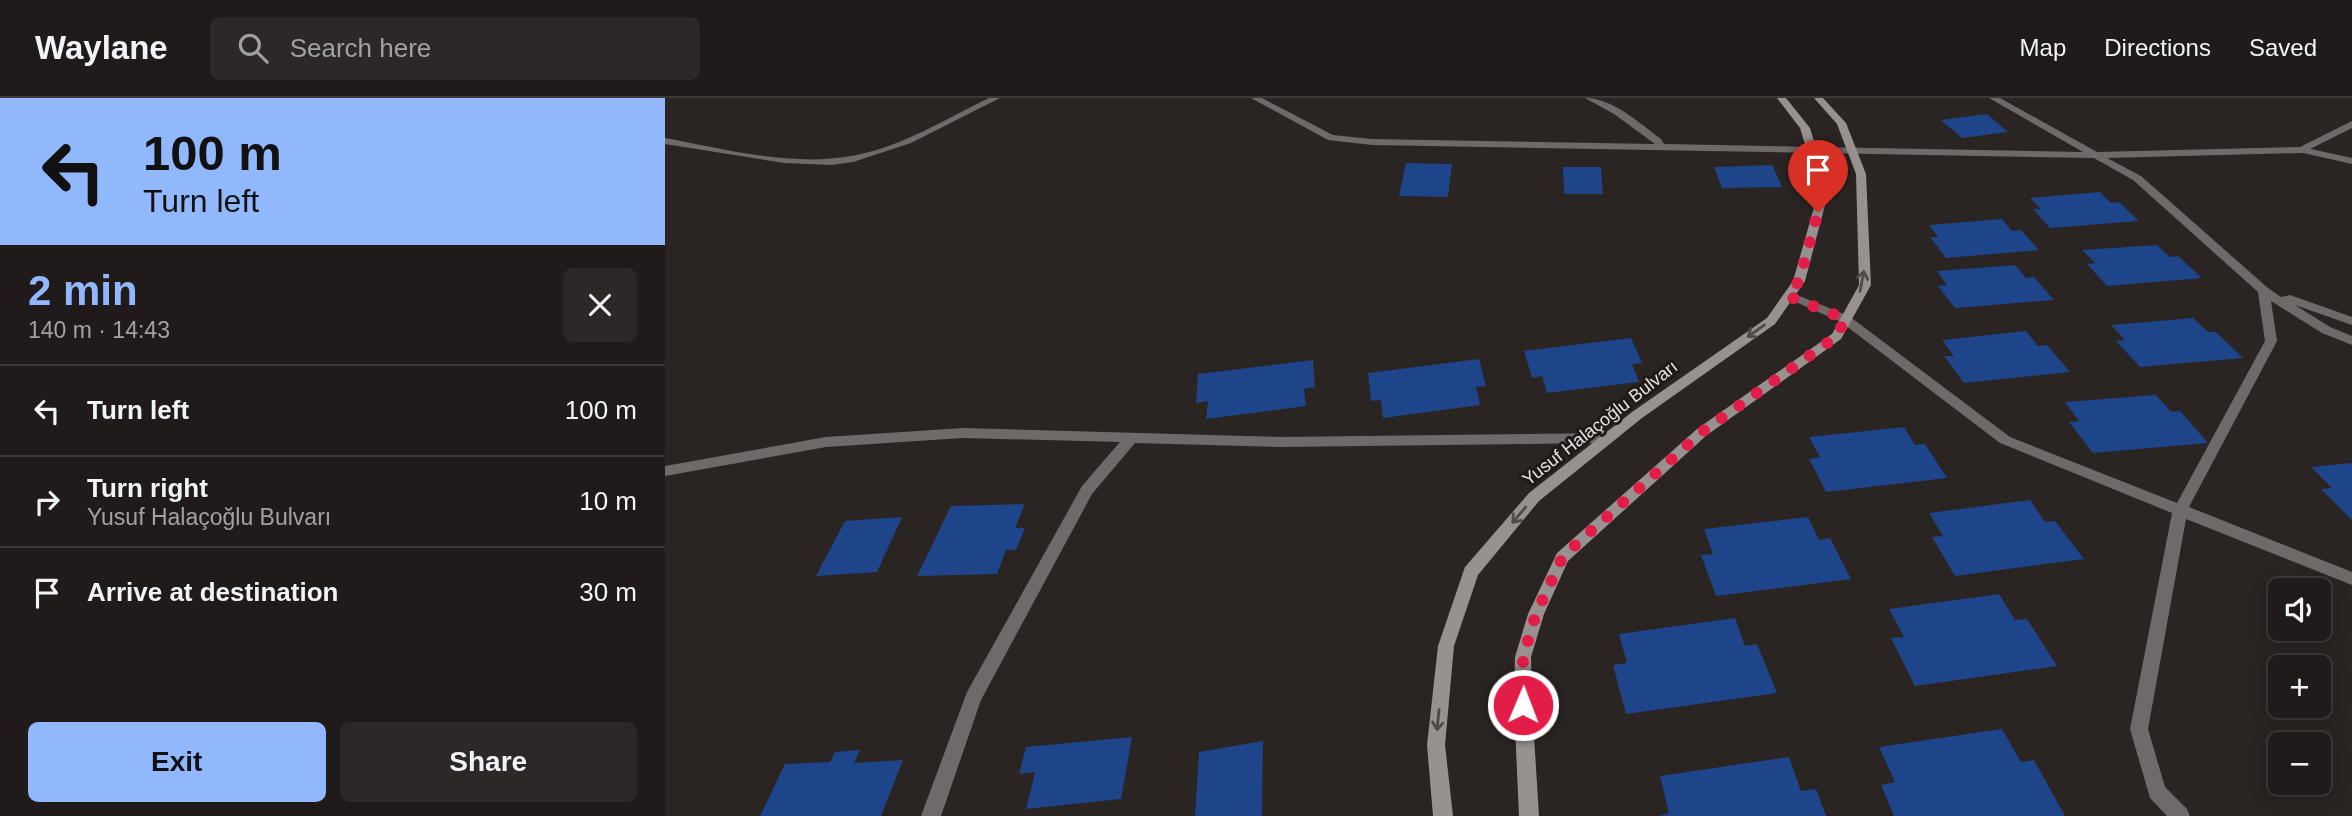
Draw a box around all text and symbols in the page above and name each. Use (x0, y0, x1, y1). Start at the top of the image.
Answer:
search box (210, 17, 700, 80)
text: Waylane (35, 29, 168, 66)
icon: search (234, 29, 272, 67)
text: Search here (290, 33, 431, 63)
text: Map (2020, 34, 2066, 61)
text: Directions (2104, 34, 2211, 61)
text: Saved (2249, 34, 2317, 61)
icon: left (28, 126, 119, 217)
text: 100 m (143, 126, 282, 180)
pin (1788, 140, 1848, 212)
icon: arrive (1799, 151, 1837, 189)
text: Turn left (143, 183, 259, 219)
text: 2 min (28, 267, 138, 314)
button: close (563, 268, 637, 342)
one-way arrow (1857, 271, 1870, 293)
text: 140 m · 14:43 (28, 317, 170, 343)
one-way arrow (1747, 324, 1766, 338)
street label: Yusuf Halaçoğlu Bulvarı (1519, 356, 1681, 490)
icon: left (28, 392, 66, 430)
text: Turn left (87, 395, 189, 425)
text: 100 m (565, 395, 637, 425)
text: Turn right (87, 473, 208, 503)
icon: right (28, 483, 66, 521)
text: 10 m (579, 486, 637, 516)
text: Yusuf Halaçoğlu Bulvarı (87, 504, 331, 530)
one-way arrow (1511, 506, 1527, 524)
icon: arrive (28, 574, 66, 612)
text: Arrive at destination (87, 577, 338, 607)
text: 30 m (579, 577, 637, 607)
map controls (2268, 578, 2331, 795)
button: sound (2268, 578, 2331, 641)
button: + (2268, 655, 2331, 718)
position arrow (1486, 668, 1560, 742)
one-way arrow (1431, 709, 1444, 731)
button: Exit (28, 722, 326, 802)
button: Share (340, 722, 637, 802)
button: − (2268, 732, 2331, 795)

